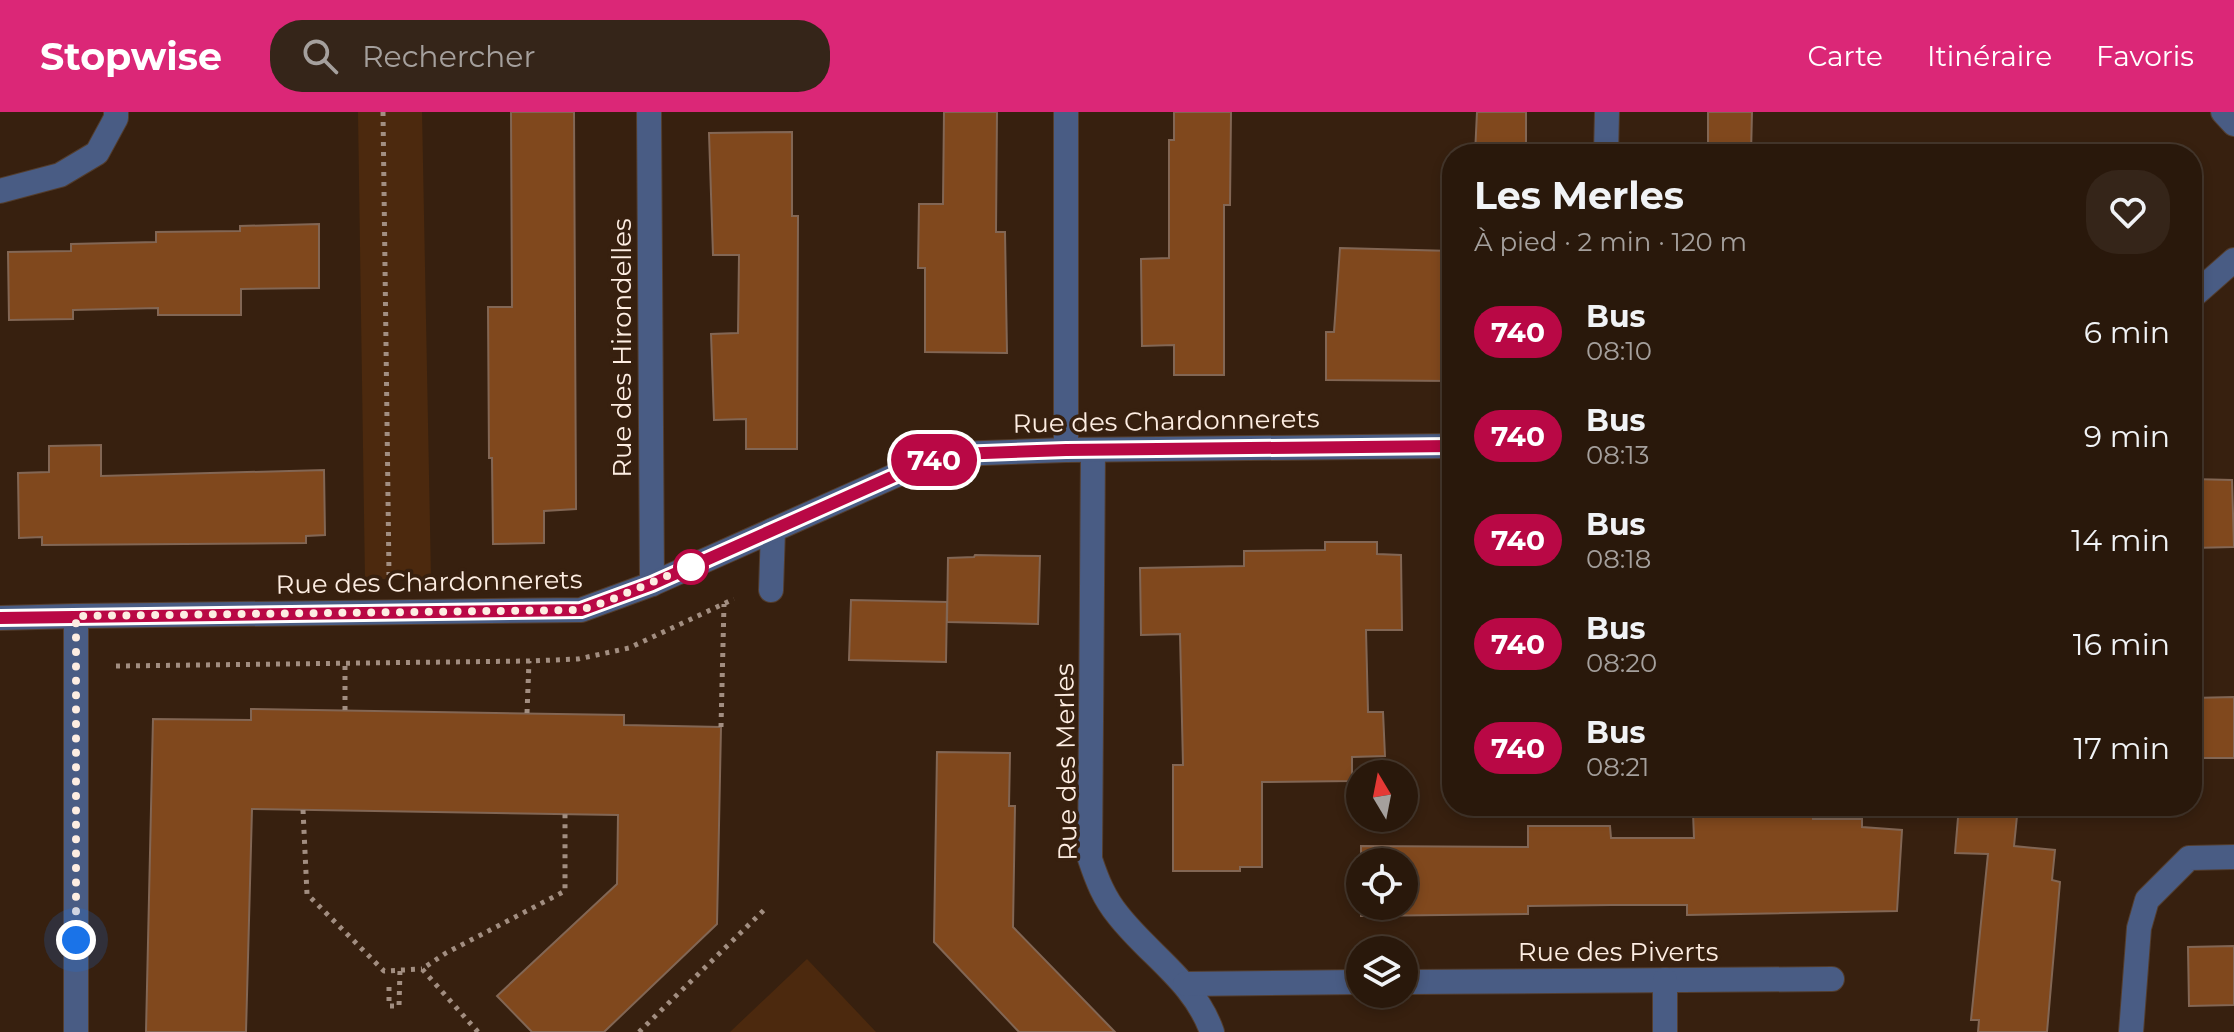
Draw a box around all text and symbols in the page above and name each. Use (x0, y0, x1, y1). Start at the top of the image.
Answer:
search box (270, 20, 830, 92)
text: Stopwise (40, 33, 222, 80)
icon: search (298, 34, 342, 78)
text: Rechercher (362, 38, 536, 75)
text: Carte (1807, 39, 1883, 73)
text: Itinéraire (1927, 39, 2052, 73)
text: Favoris (2096, 39, 2194, 73)
button: heart (2086, 170, 2170, 254)
text: Les Merles (1474, 172, 1684, 219)
street label: Rue des Hirondelles (606, 218, 638, 478)
text: À pied · 2 min · 120 m (1474, 226, 1747, 258)
text: Bus (1586, 298, 1646, 335)
text: 6 min (2084, 314, 2170, 351)
text: 740 (1491, 315, 1545, 349)
text: 08:10 (1586, 335, 1652, 367)
street label: Rue des Chardonnerets (1012, 402, 1320, 440)
text: Bus (1586, 402, 1646, 439)
text: 9 min (2084, 418, 2170, 455)
text: 740 (1491, 419, 1545, 453)
line badge: 740 (888, 434, 980, 486)
text: 08:13 (1586, 439, 1649, 471)
text: 740 (907, 443, 961, 477)
text: Bus (1586, 506, 1646, 543)
text: 14 min (2071, 522, 2170, 559)
text: 740 (1491, 523, 1545, 557)
text: 08:18 (1586, 543, 1651, 575)
unlabelled marker (674, 550, 708, 584)
street label: Rue des Chardonnerets (275, 563, 583, 601)
text: Bus (1586, 610, 1646, 647)
text: 16 min (2073, 626, 2170, 663)
text: 740 (1491, 627, 1545, 661)
text: 08:20 (1586, 647, 1657, 679)
street label: Rue des Merles (1048, 663, 1084, 861)
text: Bus (1586, 714, 1646, 751)
text: 17 min (2073, 730, 2170, 767)
text: 740 (1491, 731, 1545, 765)
text: 08:21 (1586, 751, 1649, 783)
north arrow (1346, 760, 1418, 832)
map controls (1346, 760, 1418, 1008)
button: locate (1346, 848, 1418, 920)
your location (56, 920, 96, 960)
button: layers (1346, 936, 1418, 1008)
street label: Rue des Piverts (1518, 936, 1718, 968)

